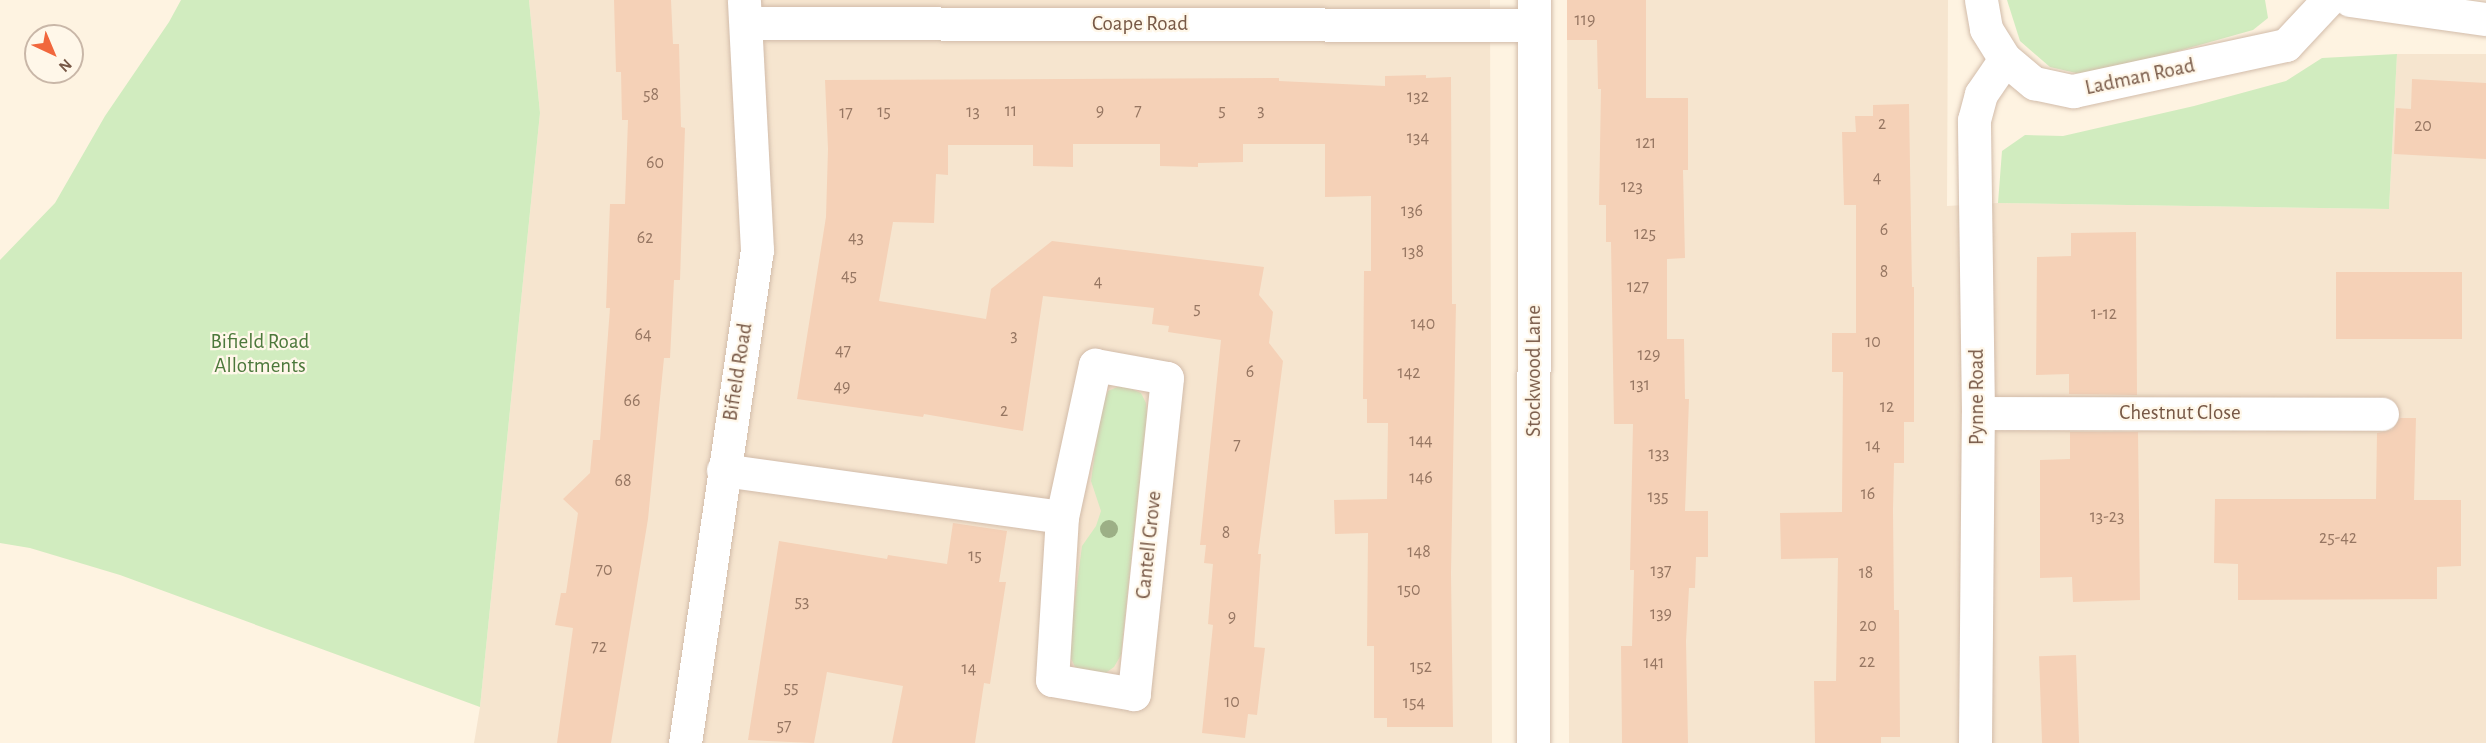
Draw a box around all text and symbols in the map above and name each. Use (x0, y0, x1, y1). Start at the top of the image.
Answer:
house number: 119 (1575, 9, 1595, 31)
street label: Coape Road (1092, 11, 1188, 37)
north arrow (24, 24, 84, 84)
street label: Ladman Road (2083, 53, 2197, 101)
text: N (56, 56, 75, 75)
house number: 58 (643, 84, 659, 106)
house number: 132 (1407, 86, 1429, 108)
house number: 11 (1005, 100, 1017, 122)
house number: 9 (1096, 100, 1104, 122)
house number: 7 (1134, 100, 1142, 122)
house number: 5 (1218, 100, 1226, 122)
house number: 3 (1257, 100, 1265, 122)
house number: 15 (877, 101, 891, 123)
house number: 13 (966, 101, 980, 123)
house number: 17 (839, 102, 853, 124)
house number: 2 (1878, 113, 1886, 135)
house number: 20 (2414, 115, 2432, 137)
house number: 134 (1407, 127, 1429, 149)
house number: 121 (1636, 132, 1656, 154)
house number: 60 (646, 152, 664, 174)
house number: 4 (1873, 167, 1881, 189)
house number: 123 (1621, 176, 1643, 198)
house number: 136 (1401, 200, 1423, 222)
house number: 6 (1880, 219, 1888, 241)
house number: 125 (1634, 223, 1656, 245)
house number: 62 (637, 227, 653, 249)
house number: 43 (848, 227, 864, 249)
house number: 138 (1402, 241, 1424, 263)
house number: 8 (1880, 261, 1888, 283)
house number: 45 (841, 265, 857, 287)
house number: 4 (1094, 271, 1102, 293)
house number: 127 (1627, 276, 1649, 298)
house number: 5 (1193, 298, 1201, 320)
house number: 1-12 (2091, 303, 2117, 325)
street label: Stockwood Lane (1521, 305, 1547, 437)
house number: 140 (1411, 313, 1435, 335)
street label: Bifield Road (718, 321, 758, 423)
house number: 64 (634, 324, 652, 346)
house number: 3 (1010, 325, 1018, 347)
park label: Bifield Road Allotments (211, 329, 309, 379)
house number: 10 (1865, 331, 1881, 353)
house number: 47 (835, 340, 851, 362)
house number: 129 (1638, 344, 1660, 366)
street label: Pynne Road (1964, 349, 1990, 445)
house number: 6 (1246, 361, 1254, 383)
house number: 142 (1397, 362, 1421, 384)
house number: 131 (1630, 374, 1650, 396)
house number: 49 (833, 376, 851, 398)
house number: 66 (624, 390, 640, 412)
house number: 12 (1880, 396, 1894, 418)
house number: 2 (1000, 400, 1008, 422)
street label: Chestnut Close (2119, 400, 2241, 426)
house number: 144 (1409, 430, 1433, 452)
house number: 7 (1233, 434, 1241, 456)
house number: 14 (1866, 435, 1880, 457)
house number: 133 (1648, 443, 1670, 465)
house number: 146 (1409, 467, 1433, 489)
house number: 68 (615, 470, 631, 492)
house number: 16 (1861, 483, 1875, 505)
house number: 135 (1647, 486, 1669, 508)
street label: Cantell Grove (1131, 490, 1167, 600)
house number: 13-23 (2090, 506, 2124, 528)
house number: 8 (1222, 522, 1230, 544)
house number: 25-42 (2319, 527, 2357, 549)
house number: 148 (1407, 541, 1431, 563)
house number: 15 (968, 545, 982, 567)
house number: 70 (595, 559, 613, 581)
house number: 137 (1650, 560, 1672, 582)
house number: 18 (1859, 562, 1873, 584)
house number: 150 (1397, 579, 1421, 601)
house number: 53 (795, 591, 809, 613)
house number: 139 (1650, 603, 1672, 625)
house number: 9 (1228, 606, 1236, 628)
house number: 20 (1859, 615, 1877, 637)
house number: 72 (591, 636, 607, 658)
house number: 22 (1859, 651, 1875, 673)
house number: 141 (1643, 652, 1665, 674)
house number: 152 (1410, 656, 1432, 678)
house number: 14 (962, 658, 976, 680)
house number: 55 (783, 677, 799, 699)
house number: 10 (1224, 691, 1240, 713)
house number: 154 (1403, 692, 1425, 714)
house number: 57 (776, 715, 792, 737)

